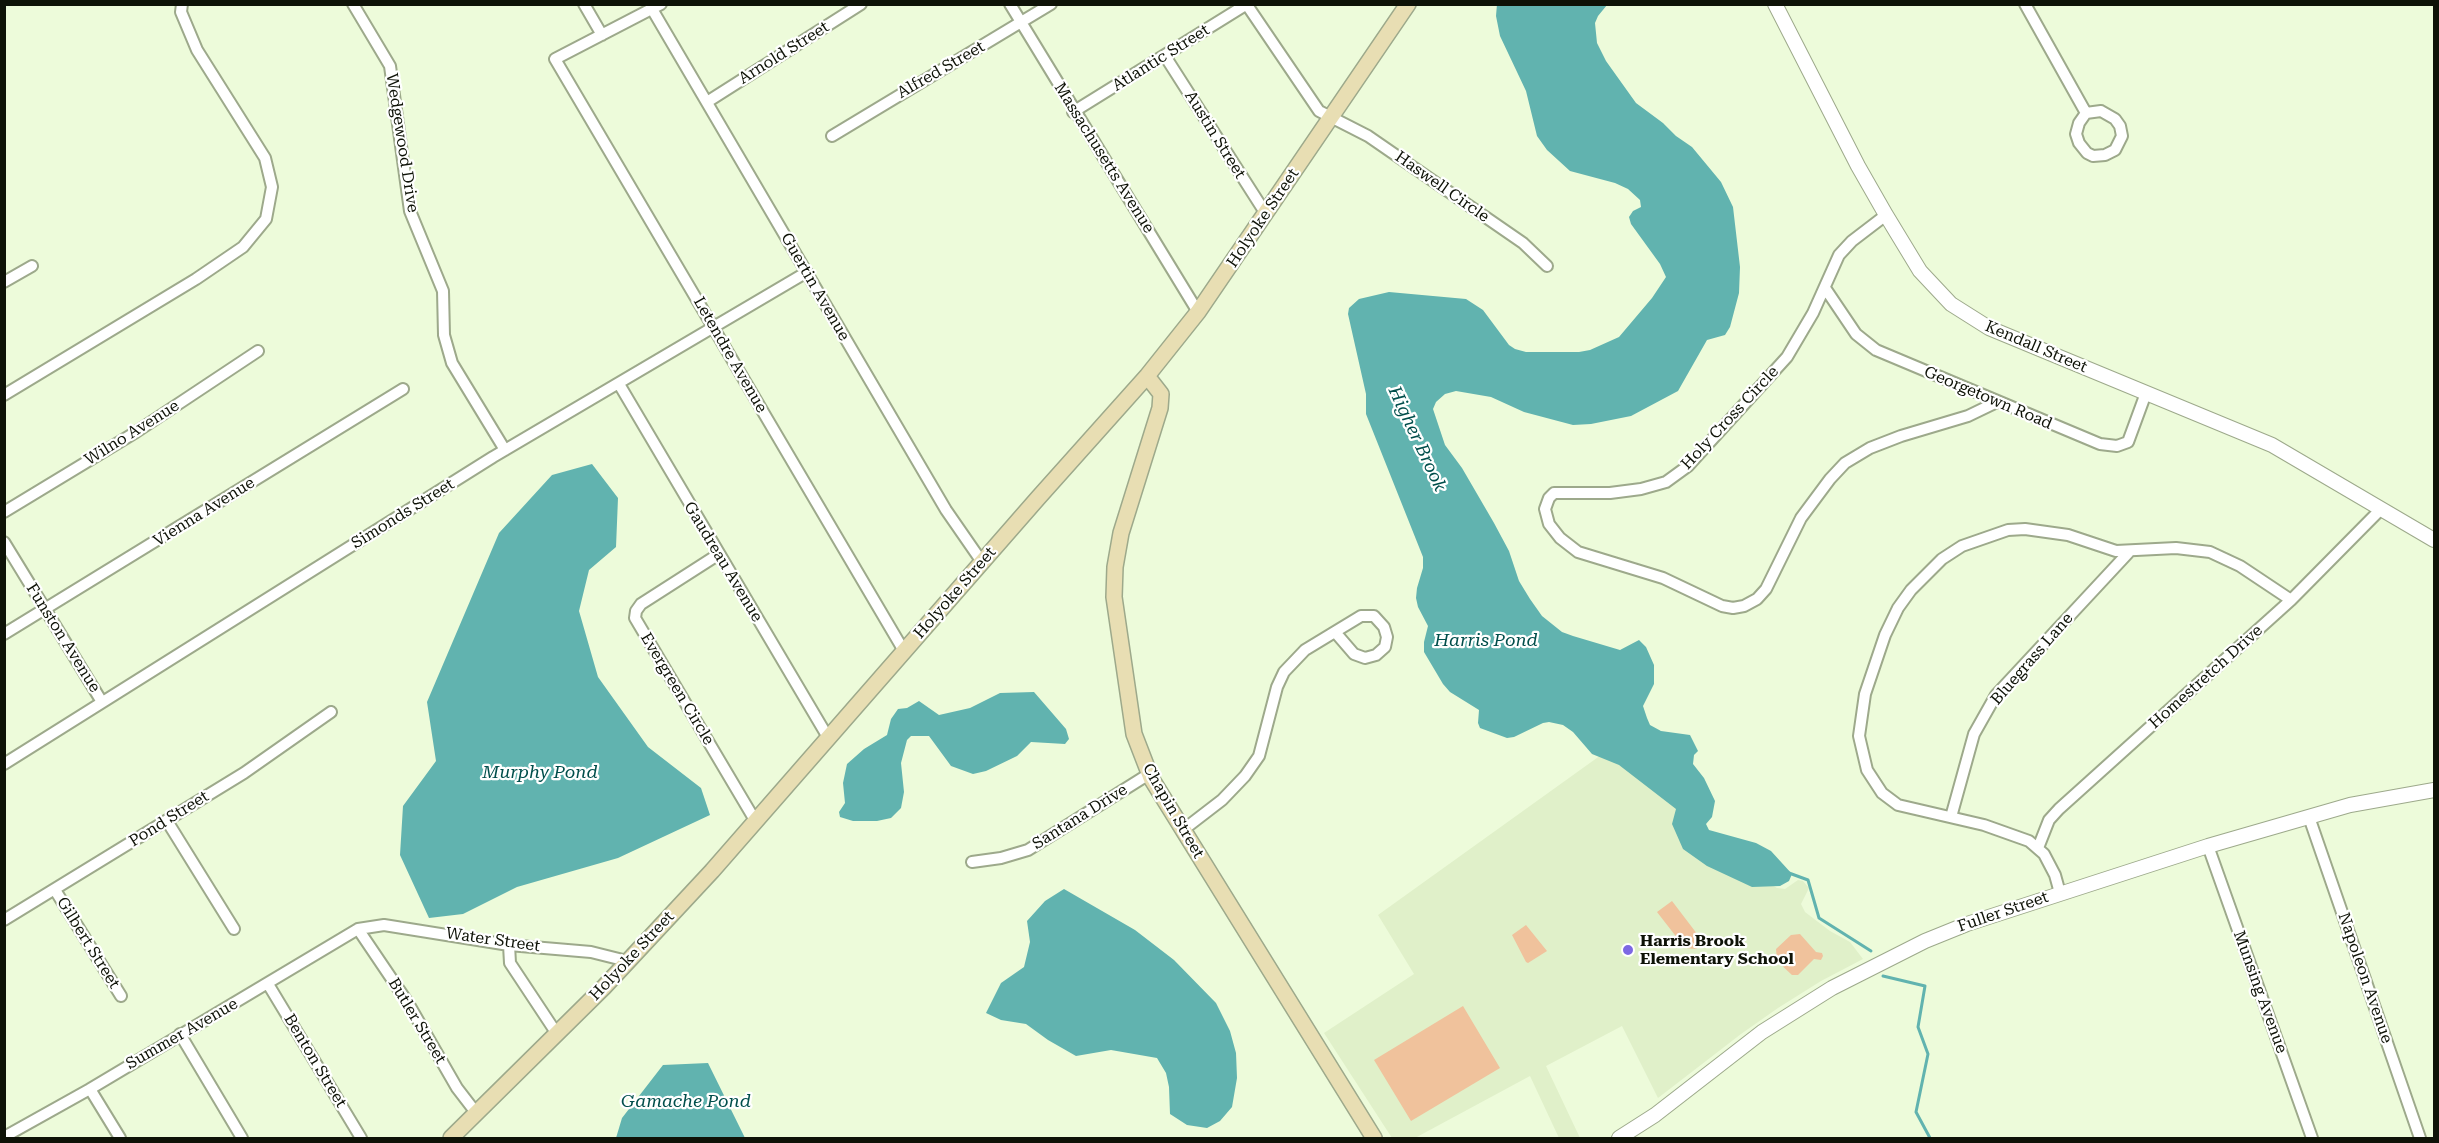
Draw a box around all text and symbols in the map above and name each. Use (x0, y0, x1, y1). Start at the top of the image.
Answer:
street label: Arnold Street (735, 18, 833, 88)
street label: Atlantic Street (1109, 20, 1213, 96)
street label: Alfred Street (894, 37, 988, 103)
street label: Wedgewood Drive (382, 72, 422, 214)
street label: Massachusetts Avenue (1050, 79, 1158, 237)
street label: Austin Street (1180, 88, 1250, 182)
street label: Haswell Circle (1391, 147, 1493, 227)
street label: Holyoke Street (1223, 165, 1303, 271)
street label: Guertin Avenue (776, 230, 854, 344)
street label: Letendre Avenue (689, 294, 771, 416)
street label: Kendall Street (1982, 317, 2090, 377)
street label: Holy Cross Circle (1677, 362, 1783, 474)
street label: Georgetown Road (1921, 362, 2055, 434)
water label: Higher Brook (1383, 383, 1451, 495)
street label: Wilno Avenue (81, 396, 183, 470)
street label: Vienna Avenue (150, 473, 258, 551)
street label: Simonds Street (348, 475, 458, 553)
street label: Gaudreau Avenue (680, 499, 766, 625)
street label: Holyoke Street (910, 543, 1000, 643)
street label: Funston Avenue (22, 580, 104, 696)
street label: Bluegrass Lane (1987, 609, 2077, 709)
street label: Homestretch Drive (2145, 621, 2267, 733)
street label: Evergreen Circle (636, 629, 718, 749)
water label: Harris Pond (1434, 630, 1538, 652)
street label: Chapin Street (1138, 760, 1208, 862)
water label: Murphy Pond (482, 762, 598, 784)
street label: Santana Drive (1029, 780, 1131, 854)
street label: Pond Street (126, 787, 212, 851)
street label: Fuller Street (1955, 887, 2051, 937)
street label: Gilbert Street (52, 894, 124, 992)
street label: Holyoke Street (586, 907, 678, 1005)
street label: Napoleon Avenue (2334, 910, 2396, 1046)
street label: Water Street (445, 924, 541, 956)
street label: Munsing Avenue (2229, 928, 2291, 1056)
place label: Harris Brook Elementary School (1640, 931, 1794, 969)
marker: Harris Brook Elementary School (1621, 943, 1635, 957)
street label: Butler Street (384, 975, 450, 1067)
street label: Summer Avenue (123, 994, 241, 1074)
street label: Benton Street (280, 1011, 350, 1111)
water label: Gamache Pond (621, 1091, 751, 1113)

